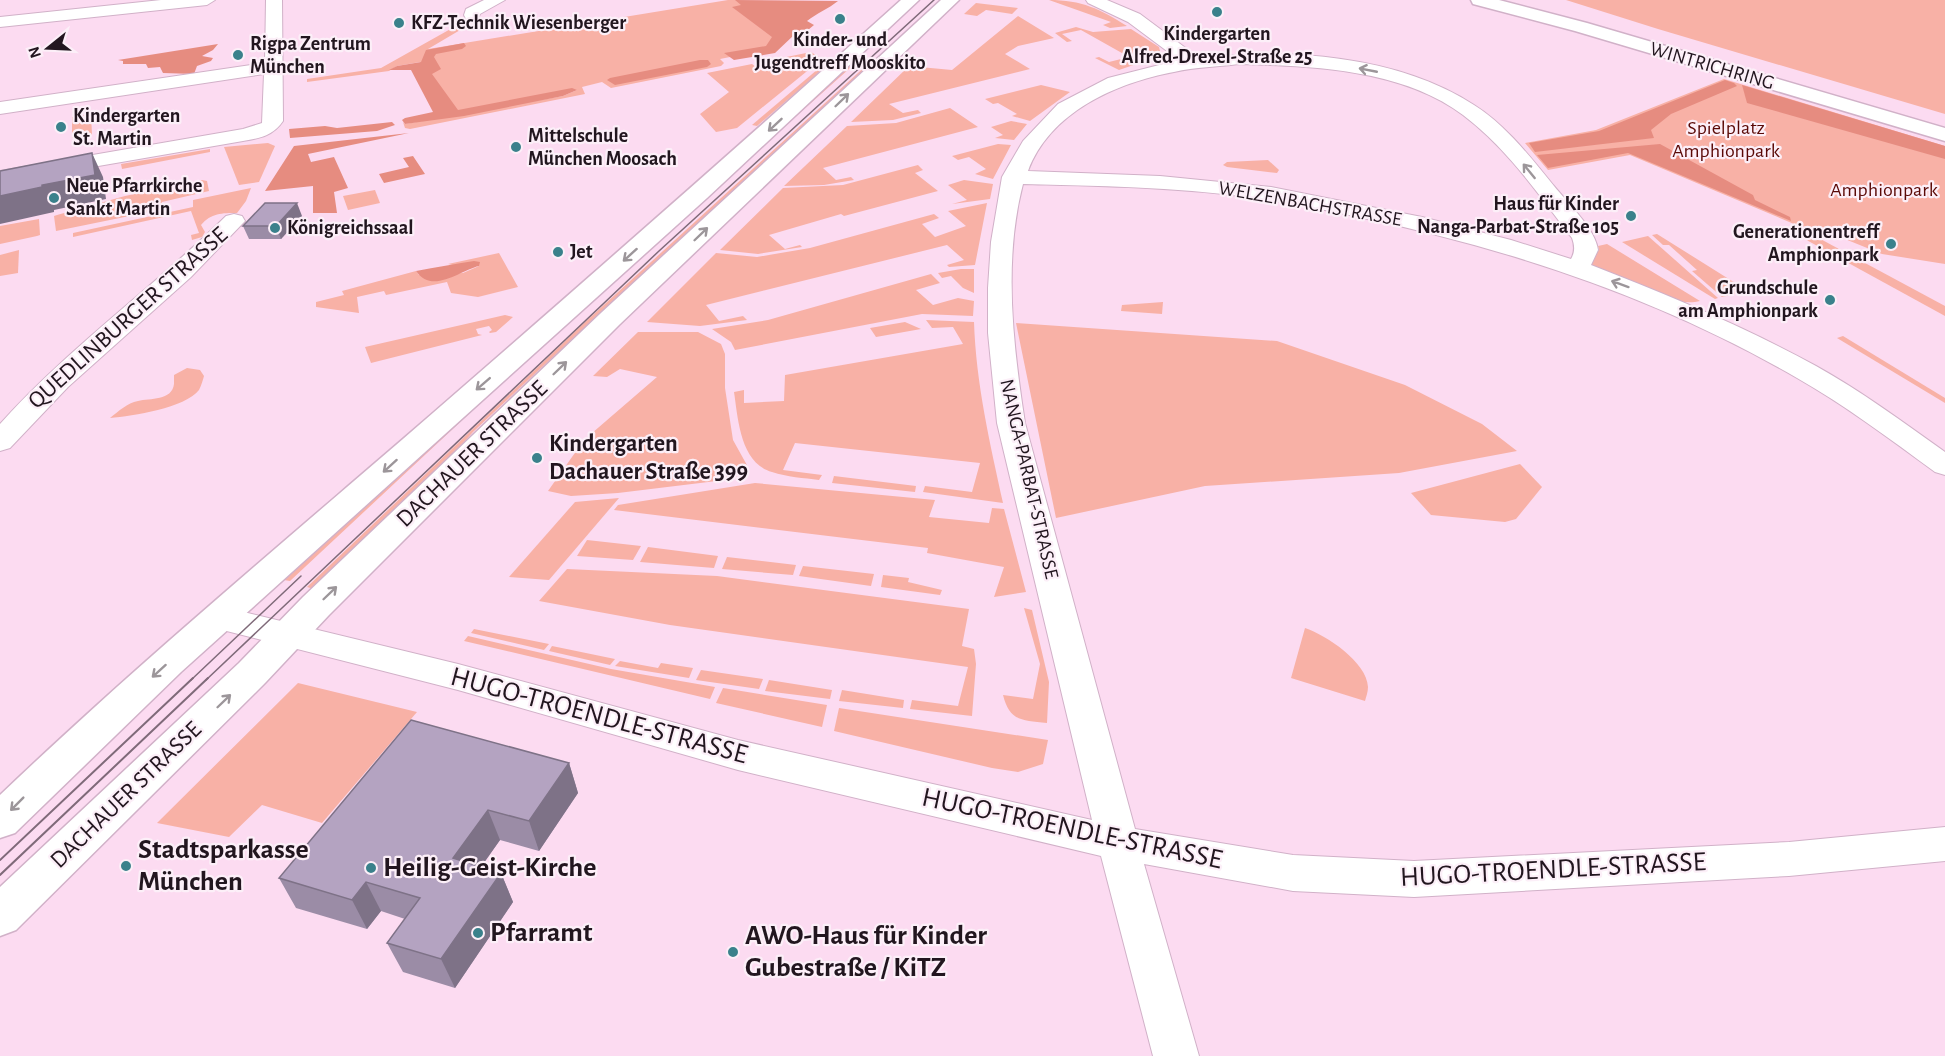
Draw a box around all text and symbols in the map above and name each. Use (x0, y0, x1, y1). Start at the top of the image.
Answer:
marker: Kindergarten Alfred-Drexel-Straße 25 (1210, 5, 1224, 19)
marker: Kinder- und Jugendtreff Mooskito (833, 12, 847, 26)
place label: KFZ-Technik Wiesenberger (411, 13, 626, 33)
marker: KFZ-Technik Wiesenberger (392, 16, 406, 30)
north arrow (18, 18, 78, 78)
place label: Kindergarten Alfred-Drexel-Straße 25 (1121, 24, 1313, 67)
place label: Kinder- und Jugendtreff Mooskito (754, 30, 926, 73)
place label: Rigpa Zentrum München (250, 34, 371, 77)
street label: WINTRICHRING (1648, 39, 1776, 93)
text: N (25, 45, 44, 60)
marker: Rigpa Zentrum München (231, 48, 245, 62)
one-way arrow (1358, 64, 1378, 75)
one-way arrow (835, 93, 850, 107)
place label: Kindergarten St. Martin (73, 106, 180, 149)
one-way arrow (768, 118, 783, 133)
park label: Spielplatz Amphionpark (1672, 118, 1780, 161)
marker: Kindergarten St. Martin (54, 120, 68, 134)
place label: Mittelschule München Moosach (528, 126, 677, 169)
marker: Mittelschule München Moosach (509, 140, 523, 154)
one-way arrow (1522, 164, 1536, 179)
place label: Neue Pfarrkirche Sankt Martin (66, 176, 202, 219)
street label: WELZENBACHSTRASSE (1217, 178, 1404, 230)
park label: Amphionpark (1830, 180, 1938, 200)
marker: Neue Pfarrkirche Sankt Martin (47, 191, 61, 205)
place label: Haus für Kinder Nanga-Parbat-Straße 105 (1417, 194, 1619, 237)
marker: Haus für Kinder Nanga-Parbat-Straße 105 (1624, 209, 1638, 223)
place label: Königreichssaal (287, 218, 414, 238)
marker: Königreichssaal (268, 221, 282, 235)
street label: QUEDLINBURGER STRASSE (24, 222, 232, 413)
place label: Generationentreff Amphionpark (1733, 222, 1880, 265)
one-way arrow (693, 226, 708, 241)
marker: Generationentreff Amphionpark (1884, 237, 1898, 251)
place label: Jet (570, 242, 593, 262)
marker: Jet (551, 245, 565, 259)
one-way arrow (623, 248, 638, 262)
one-way arrow (1612, 278, 1630, 289)
place label: Grundschule am Amphionpark (1678, 278, 1818, 321)
marker: Grundschule am Amphionpark (1823, 293, 1837, 307)
one-way arrow (552, 361, 567, 376)
street label: DACHAUER STRASSE (392, 376, 552, 532)
one-way arrow (476, 377, 491, 391)
street label: NANGA-PARBAT-STRASSE (996, 377, 1062, 581)
place label: Kindergarten Dachauer Straße 399 (549, 432, 748, 484)
marker: Kindergarten Dachauer Straße 399 (530, 451, 544, 465)
one-way arrow (383, 459, 398, 473)
one-way arrow (323, 585, 338, 600)
street label: HUGO-TROENDLE-STRASSE (447, 663, 751, 769)
one-way arrow (152, 664, 167, 678)
one-way arrow (216, 693, 231, 708)
street label: DACHAUER STRASSE (46, 717, 206, 873)
street label: HUGO-TROENDLE-STRASSE (919, 783, 1225, 875)
one-way arrow (9, 797, 24, 811)
place label: Stadtsparkasse München (138, 836, 309, 896)
street label: HUGO-TROENDLE-STRASSE (1399, 848, 1707, 892)
place label: Heilig-Geist-Kirche (383, 854, 596, 882)
marker: Stadtsparkasse München (119, 859, 133, 873)
marker: Heilig-Geist-Kirche (364, 861, 378, 875)
place label: Pfarramt (490, 919, 593, 947)
place label: AWO-Haus für Kinder Gubestraße / KiTZ (745, 922, 987, 982)
marker: Pfarramt (471, 926, 485, 940)
marker: AWO-Haus für Kinder Gubestraße / KiTZ (726, 945, 740, 959)

